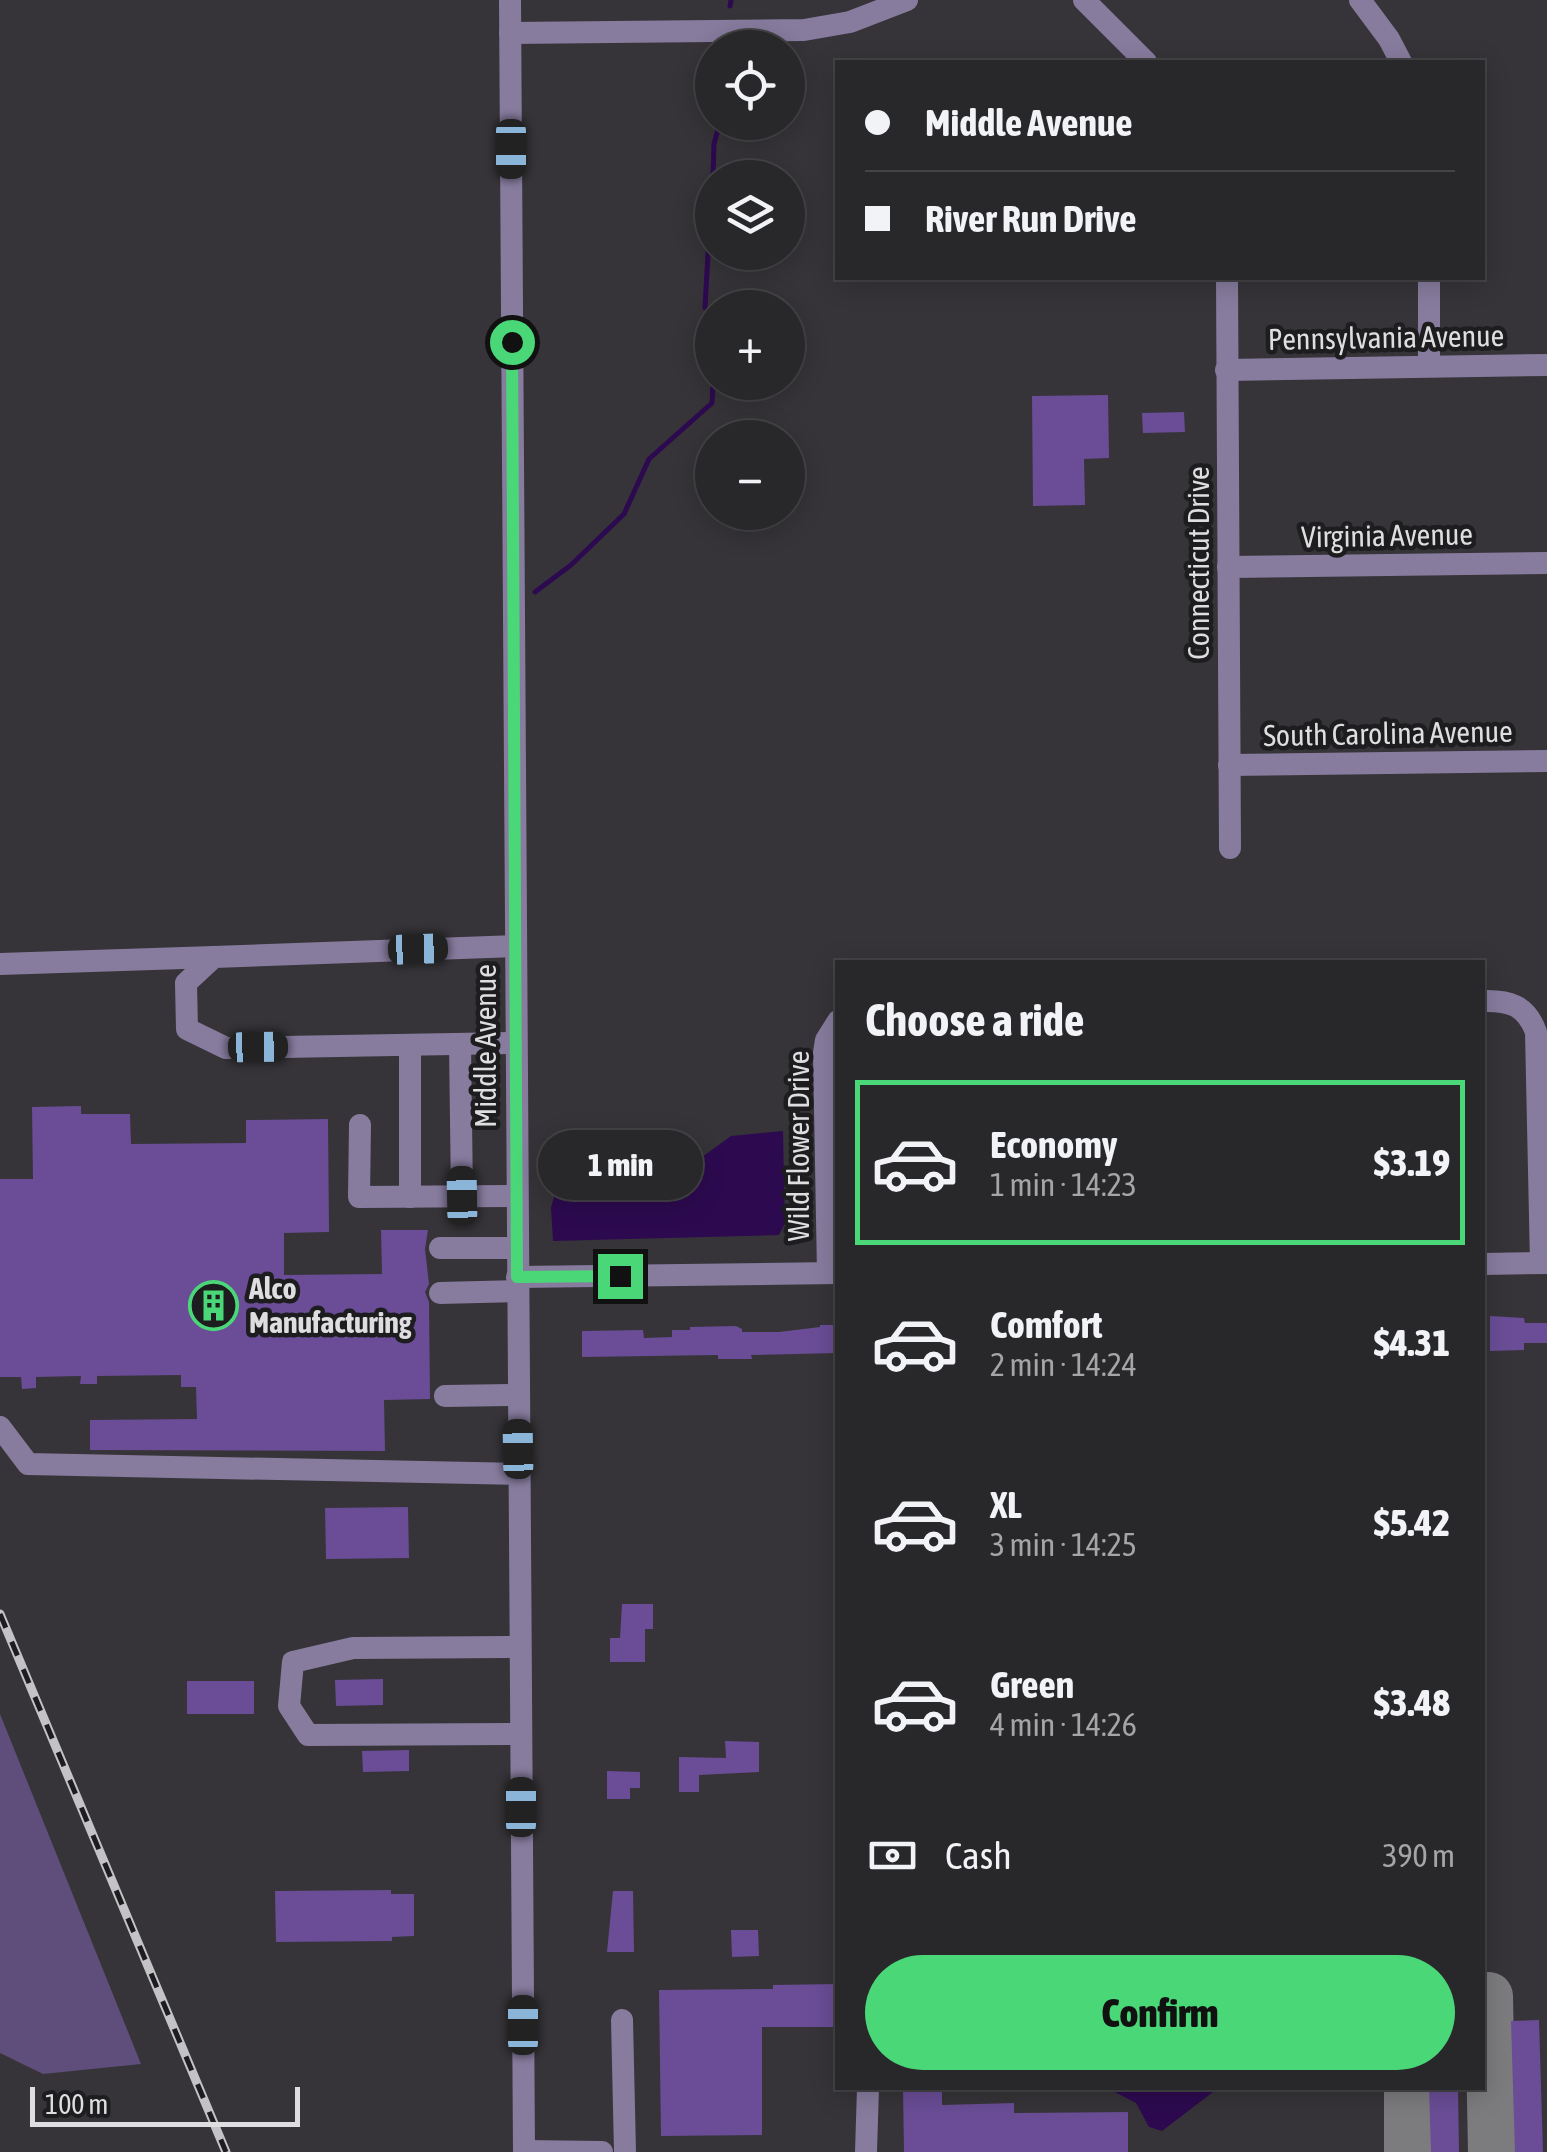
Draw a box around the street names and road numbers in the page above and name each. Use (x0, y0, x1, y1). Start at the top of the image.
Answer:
street label: Pennsylvania Avenue (1268, 318, 1504, 356)
street label: Connecticut Drive (1181, 466, 1215, 660)
street label: Virginia Avenue (1301, 517, 1473, 553)
street label: South Carolina Avenue (1263, 714, 1513, 752)
street label: Middle Avenue (468, 964, 502, 1128)
street label: Wild Flower Drive (781, 1051, 815, 1241)

